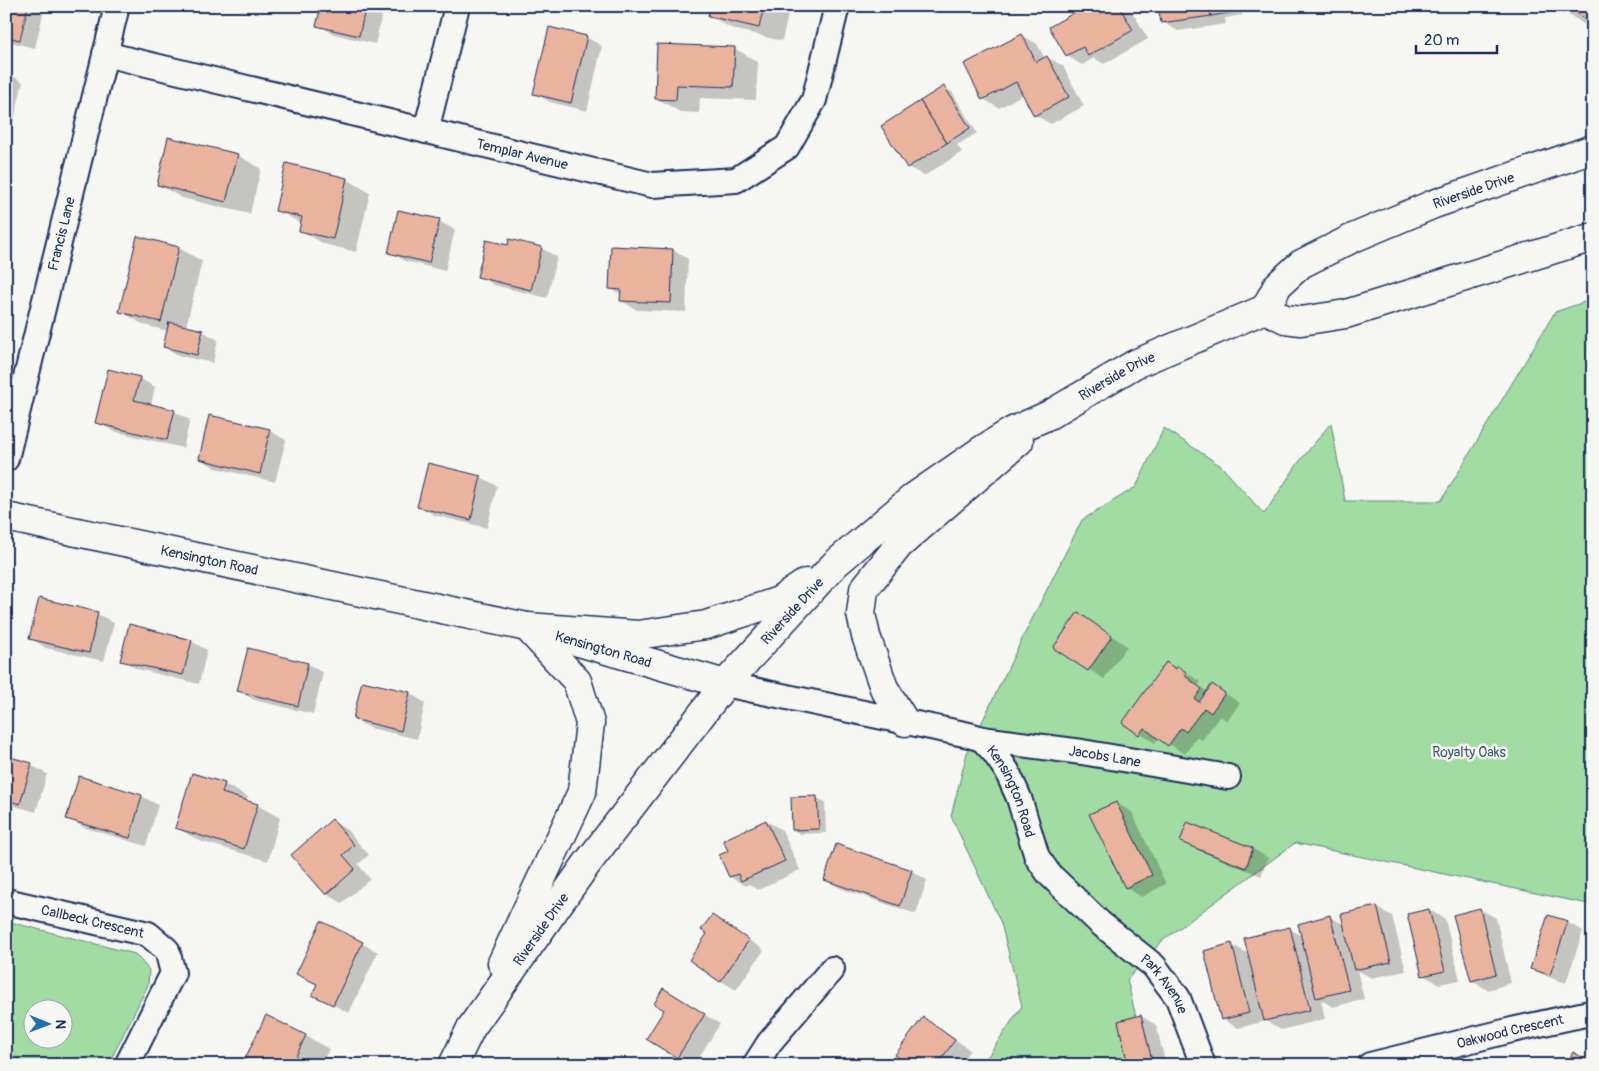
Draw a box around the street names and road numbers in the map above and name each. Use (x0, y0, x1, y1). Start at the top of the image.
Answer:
street label: Templar Avenue (475, 135, 570, 173)
street label: Riverside Drive (1431, 168, 1516, 212)
street label: Francis Lane (44, 195, 78, 272)
street label: Riverside Drive (1076, 348, 1158, 404)
street label: Kensington Road (159, 541, 260, 579)
street label: Riverside Drive (757, 574, 827, 648)
street label: Kensington Road (553, 627, 654, 671)
street label: Kensington Road (984, 742, 1039, 839)
street label: Jacobs Lane (1068, 742, 1142, 770)
street label: Riverside Drive (509, 890, 572, 969)
street label: Callbeck Crescent (39, 901, 146, 941)
street label: Park Avenue (1137, 950, 1192, 1016)
street label: Oakwood Crescent (1455, 1010, 1565, 1052)

